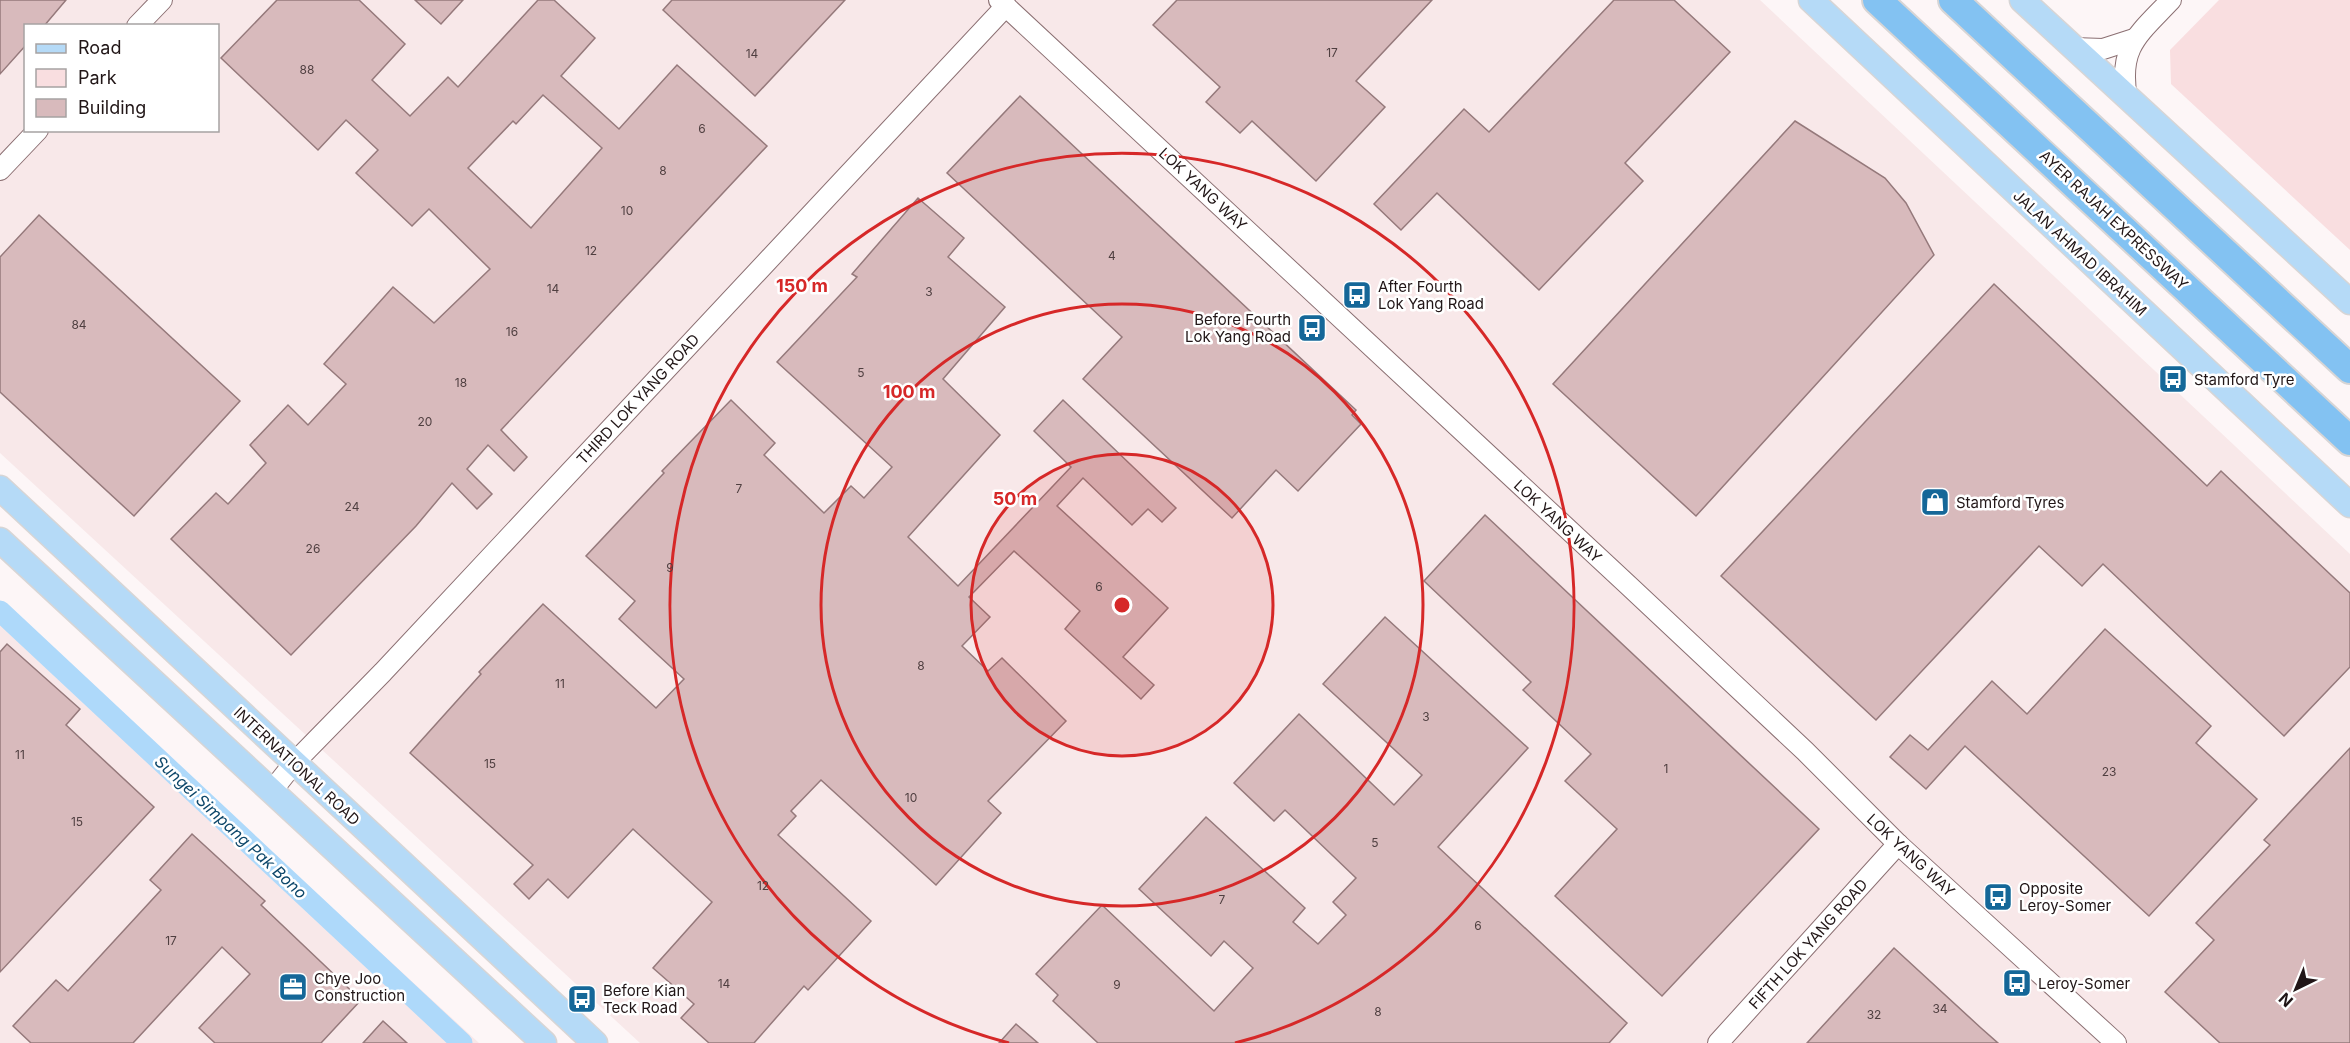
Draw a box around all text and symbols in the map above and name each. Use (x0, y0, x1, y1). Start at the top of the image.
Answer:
legend (24, 24, 219, 132)
text: Road (78, 37, 121, 58)
house number: 17 (1326, 45, 1338, 60)
house number: 14 (746, 46, 759, 61)
house number: 88 (300, 62, 314, 77)
text: Park (78, 67, 117, 88)
text: Building (78, 97, 146, 118)
house number: 6 (698, 121, 706, 136)
street label: LOK YANG WAY (1155, 143, 1251, 235)
street label: AYER RAJAH EXPRESSWAY (2036, 146, 2192, 294)
house number: 8 (659, 163, 667, 178)
street label: JALAN AHMAD IBRAHIM (2009, 186, 2151, 320)
house number: 10 (621, 203, 633, 218)
house number: 12 (585, 243, 597, 258)
house number: 4 (1108, 248, 1116, 263)
text: 150 m (776, 275, 828, 296)
place label: After Fourth Lok Yang Road (1378, 277, 1484, 313)
bus stop icon: After Fourth Lok Yang Road (1341, 279, 1373, 311)
house number: 14 (547, 281, 560, 296)
house number: 3 (925, 284, 933, 299)
place label: Before Fourth Lok Yang Road (1185, 310, 1291, 346)
bus stop icon: Before Fourth Lok Yang Road (1296, 312, 1328, 344)
house number: 84 (71, 317, 87, 332)
house number: 16 (506, 324, 518, 339)
street label: THIRD LOK YANG ROAD (573, 330, 703, 468)
bus stop icon: Stamford Tyre (2157, 363, 2189, 395)
house number: 5 (857, 365, 865, 380)
place label: Stamford Tyre (2194, 370, 2294, 389)
house number: 18 (455, 375, 467, 390)
text: 100 m (883, 381, 935, 402)
house number: 20 (418, 414, 432, 429)
street label: LOK YANG WAY (1510, 475, 1606, 567)
house number: 7 (736, 481, 743, 496)
shop icon: Stamford Tyres (1919, 486, 1951, 518)
text: 50 m (993, 488, 1037, 509)
place label: Stamford Tyres (1956, 493, 2064, 512)
house number: 24 (345, 499, 360, 514)
house number: 26 (306, 541, 320, 556)
house number: 9 (666, 560, 674, 575)
house number: 6 (1095, 579, 1103, 594)
centre of rings (1112, 595, 1132, 615)
house number: 8 (917, 658, 925, 673)
house number: 11 (555, 676, 565, 691)
street label: INTERNATIONAL ROAD (230, 703, 364, 829)
house number: 3 (1422, 709, 1430, 724)
house number: 11 (15, 747, 25, 762)
water label: Sungei Simpang Pak Bono (151, 751, 311, 903)
house number: 15 (484, 756, 496, 771)
house number: 1 (1664, 761, 1668, 776)
house number: 23 (2102, 764, 2116, 779)
house number: 10 (905, 790, 917, 805)
street label: LOK YANG WAY (1863, 809, 1959, 901)
house number: 15 (71, 814, 83, 829)
house number: 5 (1371, 835, 1379, 850)
street label: FIFTH LOK YANG ROAD (1745, 875, 1871, 1013)
house number: 12 (757, 878, 769, 893)
place label: Opposite Leroy-Somer (2019, 879, 2112, 915)
bus stop icon: Opposite Leroy-Somer (1982, 881, 2014, 913)
house number: 7 (1219, 892, 1226, 907)
house number: 6 (1474, 918, 1482, 933)
house number: 17 (165, 933, 177, 948)
north arrow (2266, 959, 2326, 1019)
bus stop icon: Leroy-Somer (2001, 967, 2033, 999)
place label: Chye Joo Construction (314, 969, 405, 1005)
office icon: Chye Joo Construction (277, 971, 309, 1003)
place label: Leroy-Somer (2038, 974, 2131, 993)
house number: 14 (718, 976, 731, 991)
house number: 9 (1113, 977, 1121, 992)
place label: Before Kian Teck Road (603, 981, 685, 1017)
bus stop icon: Before Kian Teck Road (566, 983, 598, 1015)
text: N (2274, 988, 2297, 1011)
house number: 34 (1932, 1001, 1948, 1016)
house number: 8 (1374, 1004, 1382, 1019)
house number: 32 (1867, 1007, 1881, 1022)

